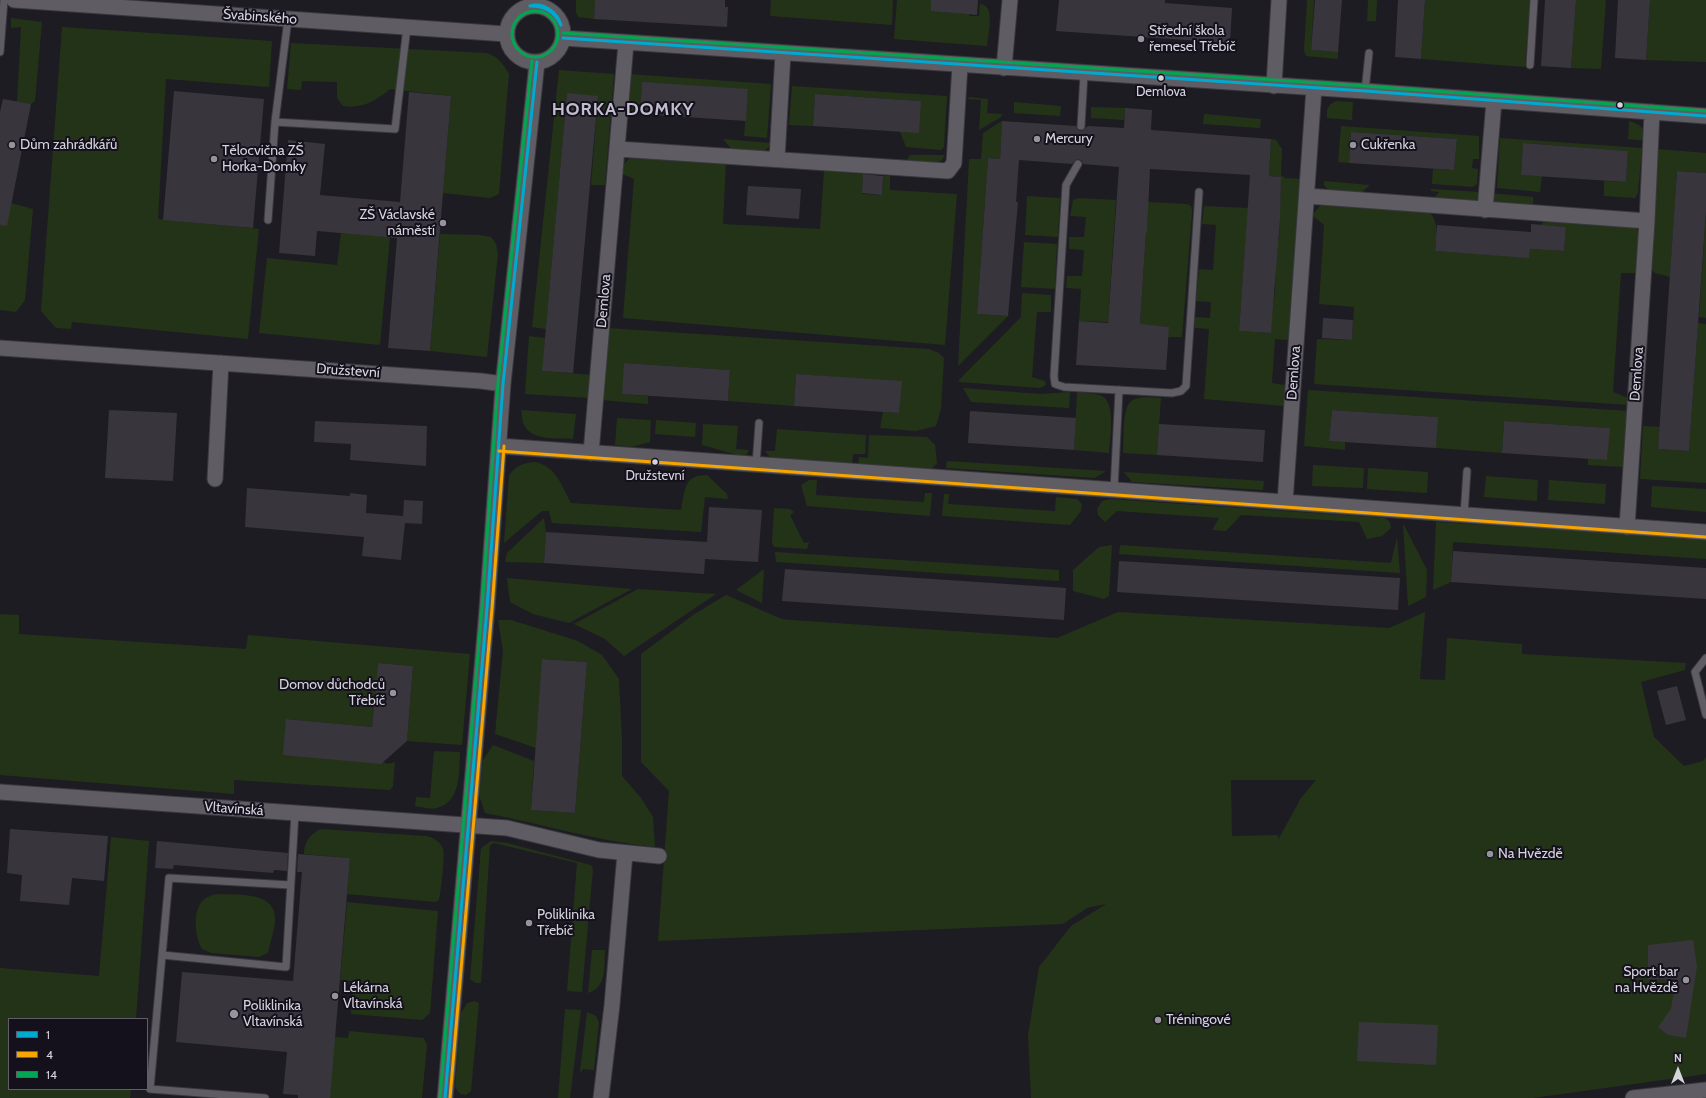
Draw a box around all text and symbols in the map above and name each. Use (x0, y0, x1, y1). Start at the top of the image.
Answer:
street label: Švabinského (222, 6, 298, 28)
place label: Střední škola řemesel Třebíč (1149, 23, 1236, 56)
marker: Střední škola řemesel Třebíč (1136, 34, 1146, 44)
marker: Demlova (1156, 73, 1166, 83)
place label: Demlova (1136, 84, 1186, 100)
district label: HORKA-DOMKY (552, 99, 694, 121)
unlabelled marker (1615, 100, 1625, 110)
place label: Mercury (1045, 131, 1093, 147)
marker: Mercury (1032, 134, 1042, 144)
place label: Dům zahrádkářů (20, 137, 117, 153)
place label: Cukřenka (1361, 137, 1415, 153)
marker: Dům zahrádkářů (7, 140, 17, 150)
marker: Cukřenka (1348, 140, 1358, 150)
place label: Tělocvična ZŠ Horka-Domky (222, 143, 306, 176)
marker: Tělocvična ZŠ Horka-Domky (209, 154, 219, 164)
place label: ZŠ Václavské náměstí (359, 207, 435, 240)
marker: ZŠ Václavské náměstí (438, 218, 448, 228)
street label: Demlova (593, 273, 615, 329)
street label: Demlova (1284, 346, 1304, 400)
street label: Demlova (1627, 347, 1647, 401)
street label: Družstevní (316, 360, 380, 382)
marker: Družstevní (650, 457, 660, 467)
place label: Družstevní (625, 468, 685, 484)
place label: Domov důchodců Třebíč (279, 677, 385, 710)
marker: Domov důchodců Třebíč (388, 688, 398, 698)
street label: Vltavínská (204, 799, 264, 819)
place label: Na Hvězdě (1498, 846, 1563, 862)
marker: Na Hvězdě (1485, 849, 1495, 859)
place label: Poliklinika Třebíč (537, 907, 595, 940)
marker: Poliklinika Třebíč (524, 918, 534, 928)
place label: Sport bar na Hvězdě (1615, 964, 1678, 996)
marker: Sport bar na Hvězdě (1681, 975, 1691, 985)
place label: Lékárna Vltavínská (343, 980, 402, 1012)
marker: Lékárna Vltavínská (330, 991, 340, 1001)
place label: Poliklinika Vltavínská (243, 998, 302, 1030)
marker: Poliklinika Vltavínská (228, 1008, 240, 1020)
place label: Tréningové (1166, 1012, 1231, 1028)
marker: Tréningové (1153, 1015, 1163, 1025)
legend (8, 1018, 148, 1090)
text: 1 (46, 1027, 50, 1042)
text: 4 (46, 1047, 53, 1062)
north arrow (1658, 1050, 1698, 1090)
text: N (1674, 1051, 1682, 1065)
text: 14 (46, 1067, 57, 1082)

